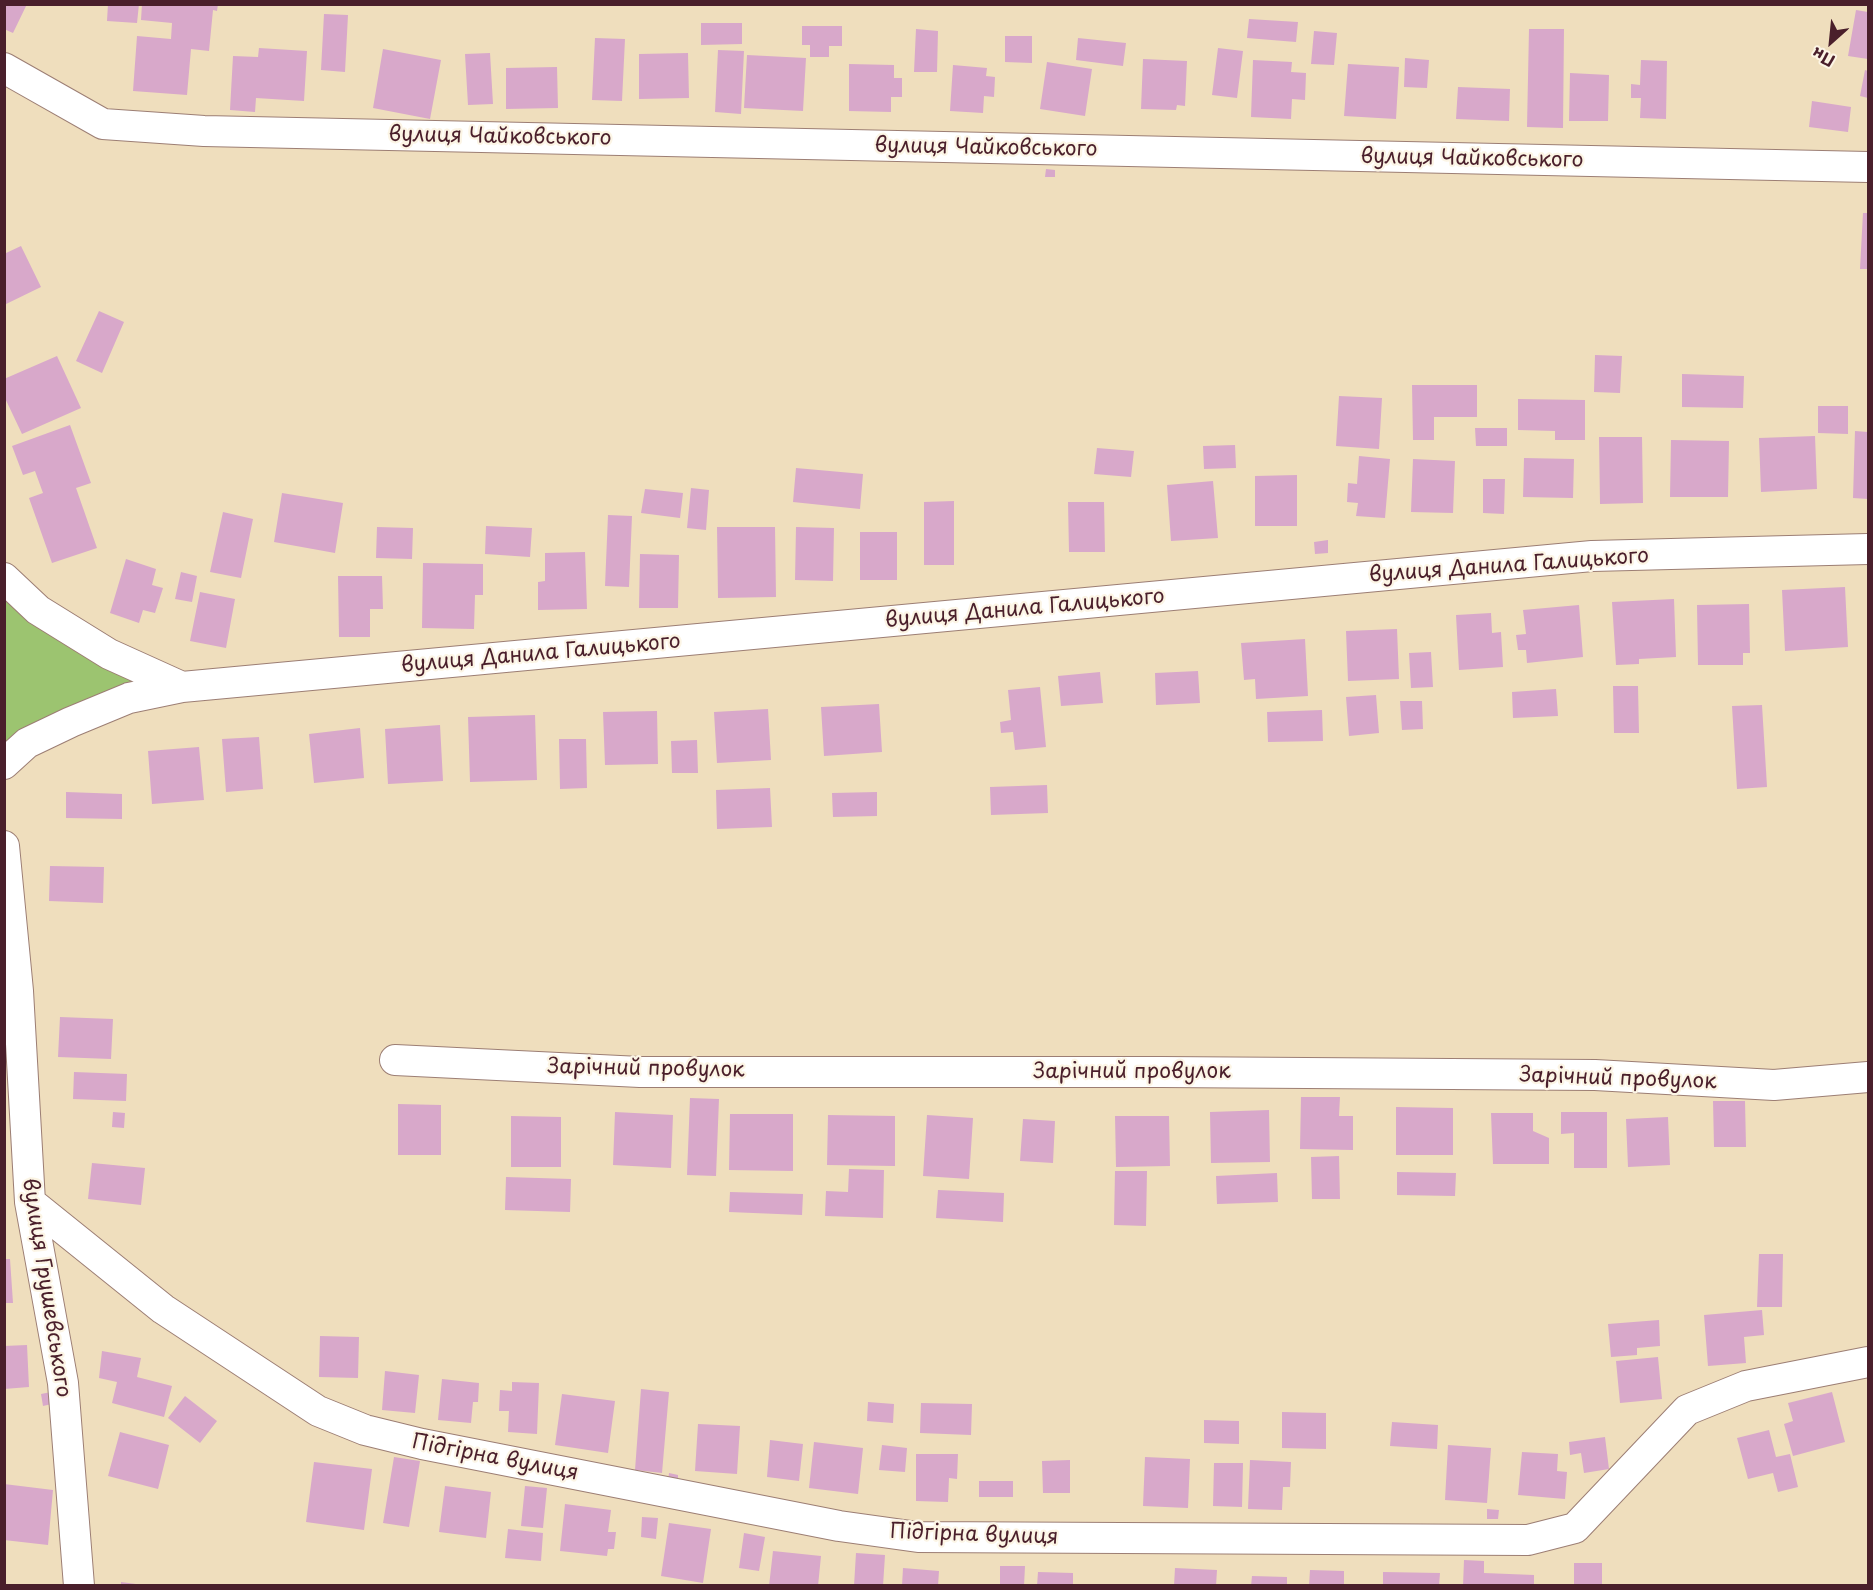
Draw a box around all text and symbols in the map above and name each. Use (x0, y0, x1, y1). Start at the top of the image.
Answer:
north arrow (1801, 12, 1861, 72)
text: Пн (1807, 42, 1839, 74)
street label: вулиця Чайковського (388, 122, 612, 152)
street label: вулиця Чайковського (874, 133, 1098, 163)
street label: вулиця Чайковського (1360, 144, 1584, 174)
street label: вулиця Данила Галицького (1368, 544, 1650, 588)
street label: вулиця Данила Галицького (884, 584, 1166, 634)
street label: вулиця Данила Галицького (400, 629, 682, 679)
street label: Зарічний провулок (547, 1055, 745, 1083)
street label: Зарічний провулок (1033, 1059, 1231, 1085)
street label: Зарічний провулок (1519, 1063, 1717, 1095)
street label: вулиця Грушевського (16, 1177, 76, 1399)
street label: Підгірна вулиця (410, 1430, 580, 1486)
street label: Підгірна вулиця (889, 1519, 1059, 1551)

